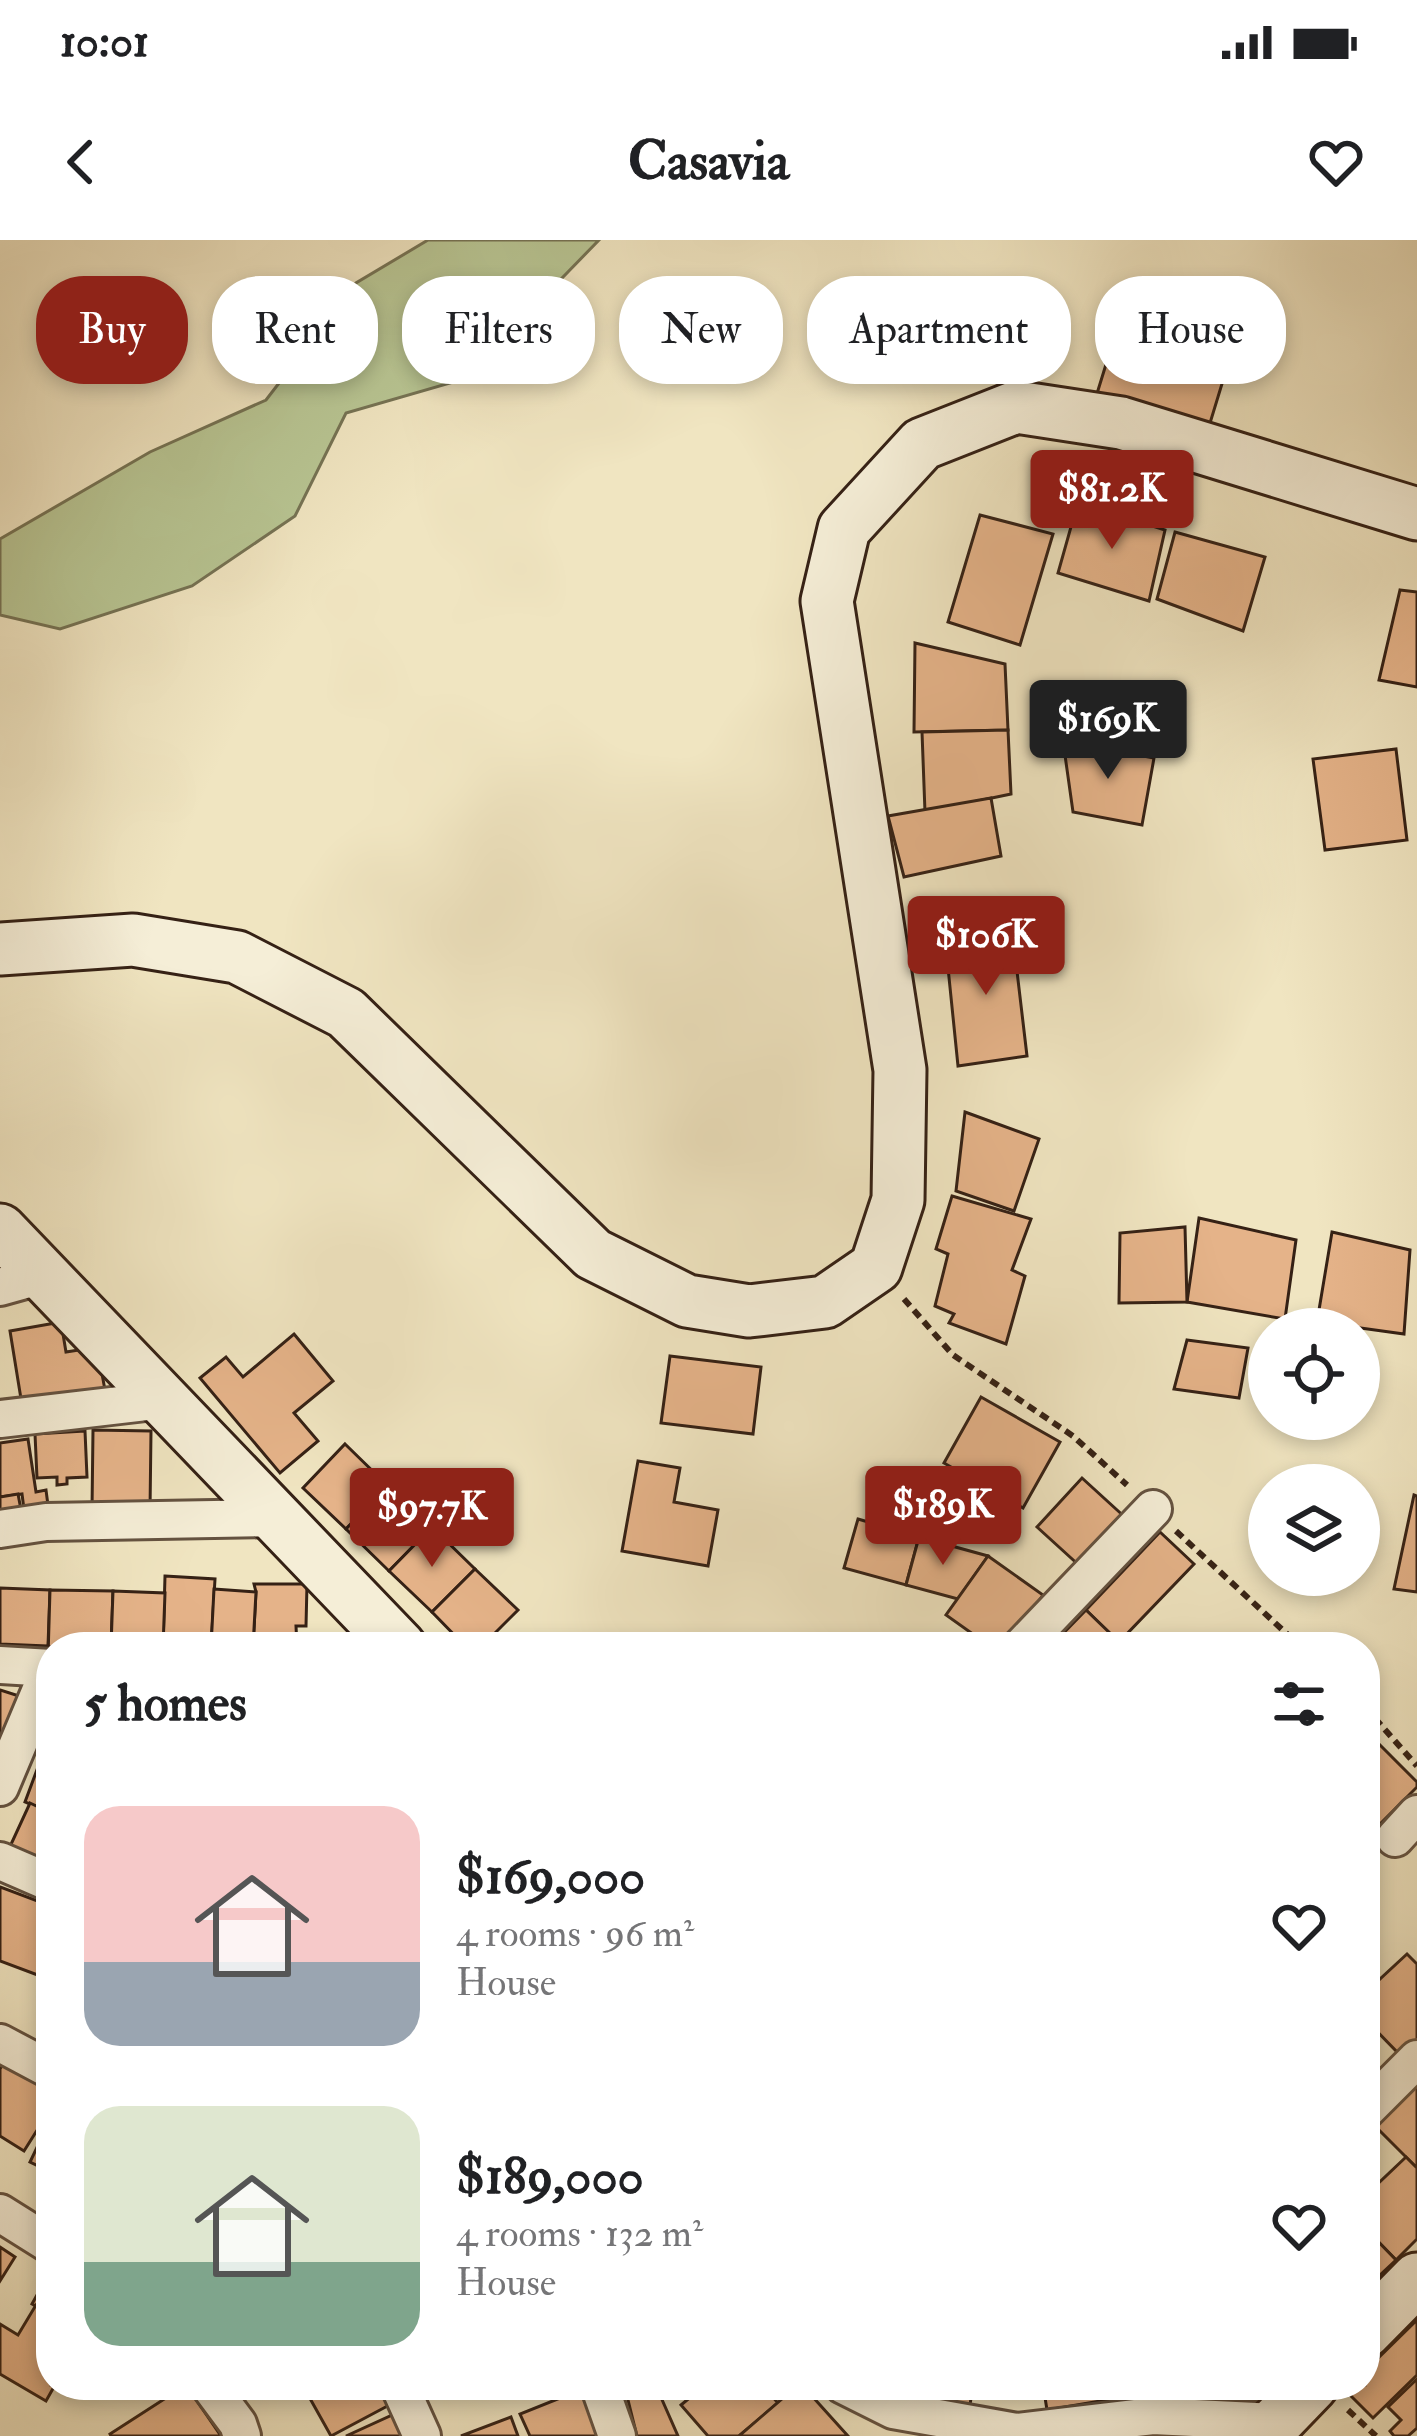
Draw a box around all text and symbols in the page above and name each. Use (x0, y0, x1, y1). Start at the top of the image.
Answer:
text: 10:01 (60, 14, 149, 70)
text: Casavia (628, 128, 789, 196)
icon: back (48, 129, 114, 195)
icon: heart (1303, 129, 1369, 195)
chip: Buy (36, 276, 188, 384)
chip: Rent (212, 276, 378, 384)
chip: Filters (402, 276, 595, 384)
chip: New (619, 276, 783, 384)
chip: Apartment (807, 276, 1071, 384)
chip: House (1095, 276, 1286, 384)
pin: $81.2K (1014, 450, 1210, 552)
text: $81.2K (1058, 464, 1166, 513)
pin: $169K (1024, 680, 1192, 782)
text: $169K (1057, 694, 1159, 743)
pin: $106K (902, 896, 1070, 998)
text: $106K (935, 910, 1037, 959)
map controls (1248, 1308, 1380, 1596)
button: locate (1248, 1308, 1380, 1440)
button: layers (1248, 1464, 1380, 1596)
pin: $189K (859, 1466, 1027, 1568)
pin: $97.7K (334, 1468, 530, 1570)
text: $189K (892, 1480, 994, 1529)
text: $97.7K (377, 1482, 487, 1531)
icon: filters (1266, 1671, 1332, 1737)
text: 5 homes (84, 1672, 247, 1736)
text: $169,000 (456, 1845, 645, 1909)
icon: home (180, 1854, 324, 1998)
icon: heart (1266, 1893, 1332, 1959)
text: 4 rooms · 96 m² (456, 1909, 694, 1958)
text: House (456, 1958, 556, 2007)
text: $189,000 (456, 2145, 644, 2209)
icon: home (180, 2154, 324, 2298)
icon: heart (1266, 2193, 1332, 2259)
text: 4 rooms · 132 m² (456, 2209, 703, 2258)
text: House (456, 2258, 556, 2307)

